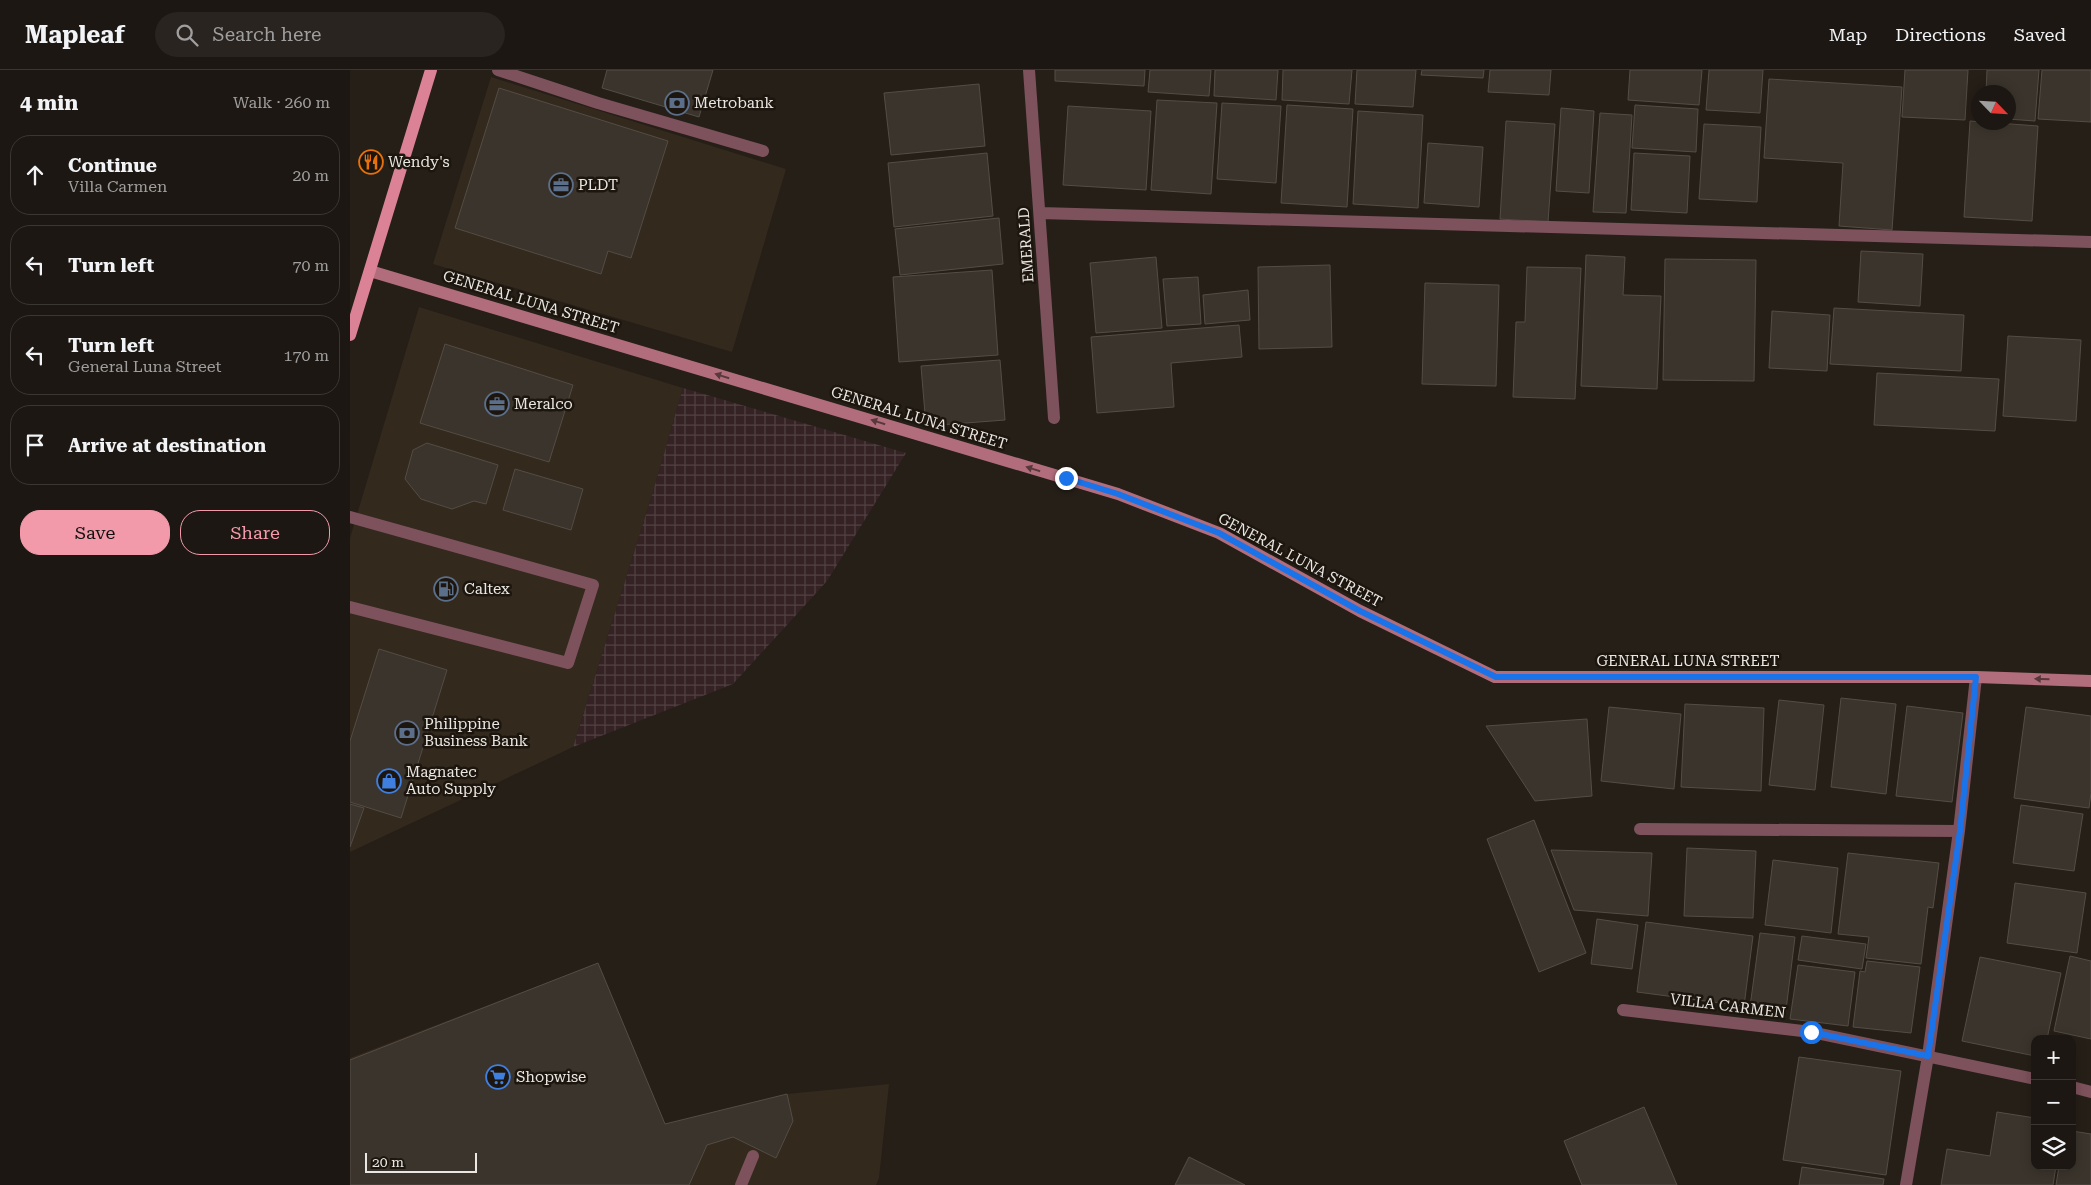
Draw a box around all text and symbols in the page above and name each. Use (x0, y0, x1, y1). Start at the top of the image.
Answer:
search box (155, 12, 505, 57)
text: Mapleaf (25, 21, 125, 49)
icon: search (173, 21, 201, 49)
text: Search here (213, 23, 321, 46)
text: Map (1829, 24, 1867, 45)
text: Directions (1895, 24, 1986, 45)
text: Saved (2014, 24, 2066, 45)
north arrow (1971, 85, 2016, 130)
bank icon: Metrobank (664, 90, 690, 116)
text: 4 min (20, 91, 78, 115)
text: Walk · 260 m (233, 93, 330, 112)
place label: Metrobank (694, 94, 774, 112)
restaurant icon: Wendy's (358, 149, 384, 175)
place label: Wendy's (388, 153, 450, 171)
text: Continue (68, 154, 157, 177)
icon: ahead (21, 161, 49, 189)
text: 20 m (292, 166, 329, 185)
office icon: PLDT (548, 172, 574, 198)
place label: PLDT (578, 176, 618, 194)
text: Villa Carmen (68, 177, 167, 196)
street label: EMERALD (1014, 207, 1038, 283)
icon: left (21, 251, 49, 279)
text: Turn left (68, 254, 154, 277)
text: 70 m (292, 256, 329, 275)
street label: GENERAL LUNA STREET (441, 267, 621, 337)
text: Turn left (68, 334, 154, 357)
icon: left (21, 341, 49, 369)
text: 170 m (283, 346, 329, 365)
text: General Luna Street (68, 357, 222, 376)
one-way arrow (714, 371, 729, 379)
street label: GENERAL LUNA STREET (829, 383, 1009, 453)
office icon: Meralco (484, 391, 510, 417)
place label: Meralco (514, 395, 573, 413)
one-way arrow (870, 418, 885, 426)
icon: arrive (21, 431, 49, 459)
text: Arrive at destination (68, 434, 266, 457)
one-way arrow (1026, 464, 1041, 472)
route end (1055, 467, 1078, 490)
street label: GENERAL LUNA STREET (1215, 509, 1385, 611)
button: Save (20, 510, 170, 555)
button: Share (180, 510, 330, 555)
fuel station icon: Caltex (433, 576, 459, 602)
place label: Caltex (464, 580, 510, 598)
street label: GENERAL LUNA STREET (1597, 652, 1779, 670)
one-way arrow (2034, 675, 2050, 683)
place label: Philippine Business Bank (424, 715, 529, 750)
bank icon: Philippine Business Bank (394, 720, 420, 746)
place label: Magnatec Auto Supply (406, 763, 496, 798)
shop icon: Magnatec Auto Supply (376, 768, 402, 794)
street label: VILLA CARMEN (1669, 990, 1787, 1022)
route start (1800, 1021, 1823, 1044)
map controls (2031, 1035, 2076, 1170)
button: + (2031, 1035, 2076, 1080)
supermarket icon: Shopwise (485, 1064, 511, 1090)
place label: Shopwise (516, 1068, 586, 1086)
button: − (2031, 1080, 2076, 1125)
button: layers (2031, 1125, 2076, 1170)
scale bar (365, 1150, 478, 1173)
text: 20 m (372, 1154, 404, 1170)

